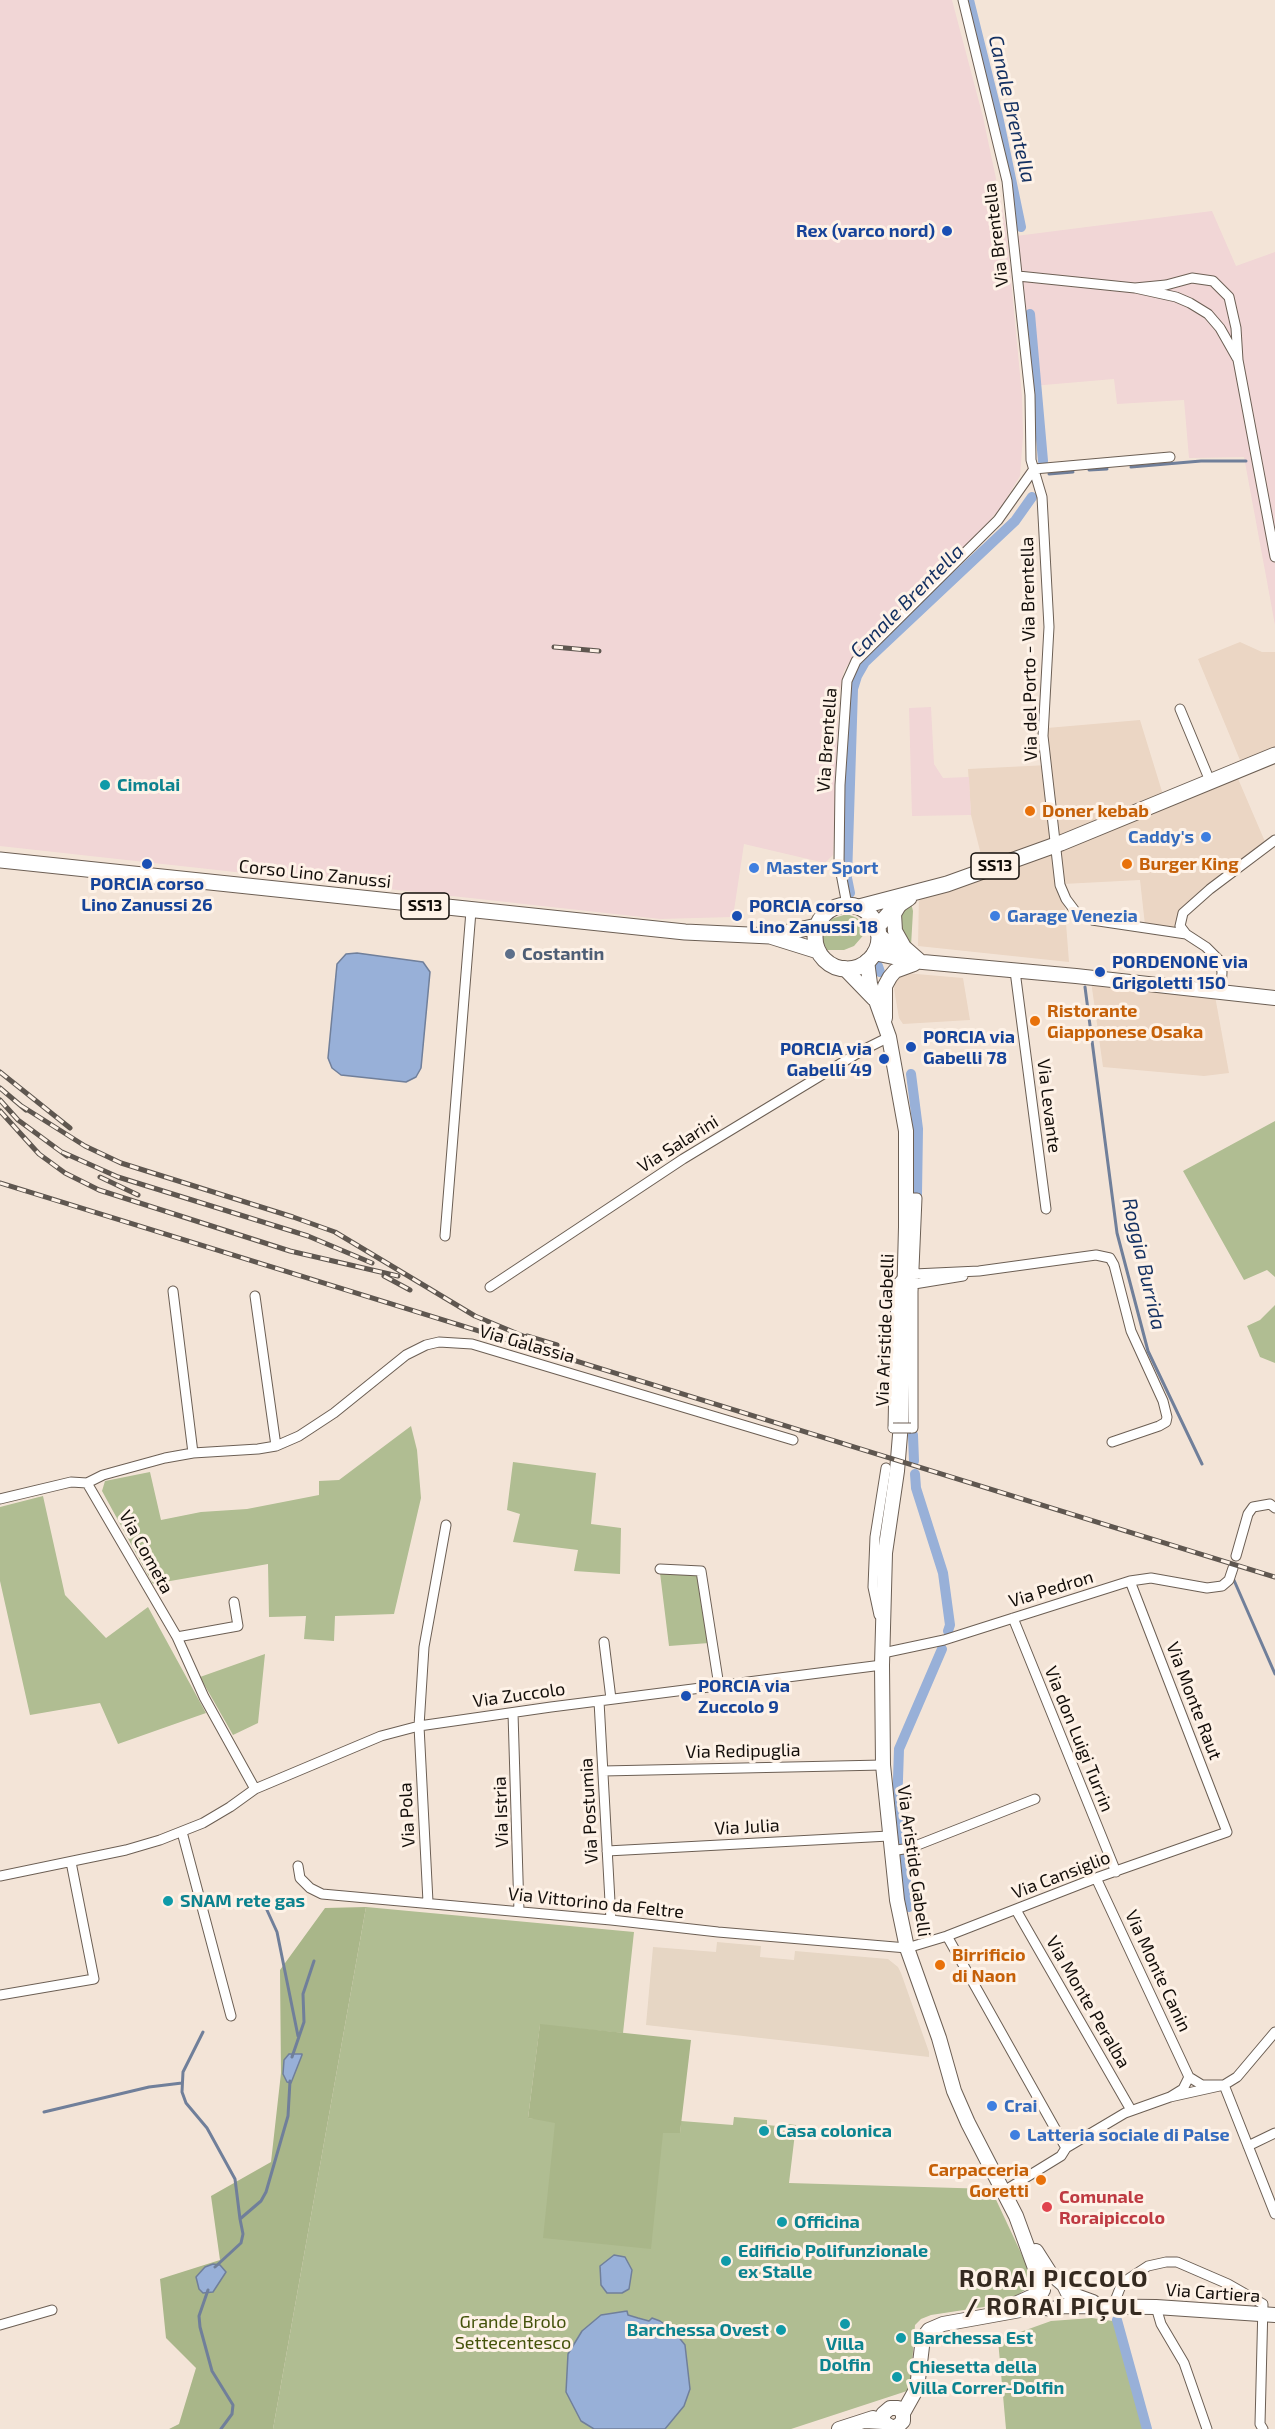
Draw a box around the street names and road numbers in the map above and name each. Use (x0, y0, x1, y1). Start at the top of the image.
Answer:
street label: Via Brentella (979, 182, 1013, 288)
street label: Via del Porto - Via Brentella (1016, 537, 1042, 761)
street label: Via Brentella (813, 687, 841, 793)
road number: SS13 (971, 853, 1019, 879)
street label: Corso Lino Zanussi (238, 855, 392, 893)
road number: SS13 (401, 893, 449, 919)
street label: Via Levante (1033, 1058, 1065, 1154)
street label: Via Salarini (634, 1111, 722, 1177)
street label: Via Aristide Gabelli (872, 1253, 898, 1407)
street label: Via Galassia (477, 1320, 577, 1368)
street label: Via Cometa (114, 1507, 178, 1597)
street label: Via Pedron (1006, 1566, 1096, 1612)
street label: Via Monte Raut (1162, 1639, 1226, 1763)
street label: Via don Luigi Turrin (1040, 1663, 1118, 1815)
street label: Via Zuccolo (472, 1678, 566, 1712)
street label: Via Redipuglia (685, 1739, 801, 1763)
street label: Via Postumia (575, 1757, 603, 1865)
street label: Via Istria (489, 1776, 513, 1848)
street label: Via Pola (395, 1782, 419, 1848)
street label: Via Aristide Gabelli (893, 1784, 935, 1938)
street label: Via Julia (714, 1815, 780, 1839)
street label: Via Cansiglio (1009, 1846, 1113, 1904)
street label: Via Vittorino da Feltre (507, 1883, 685, 1923)
street label: Via Monte Canin (1120, 1907, 1196, 2035)
street label: Via Monte Peralba (1041, 1932, 1135, 2072)
street label: Via Cartiera (1165, 2279, 1261, 2307)

